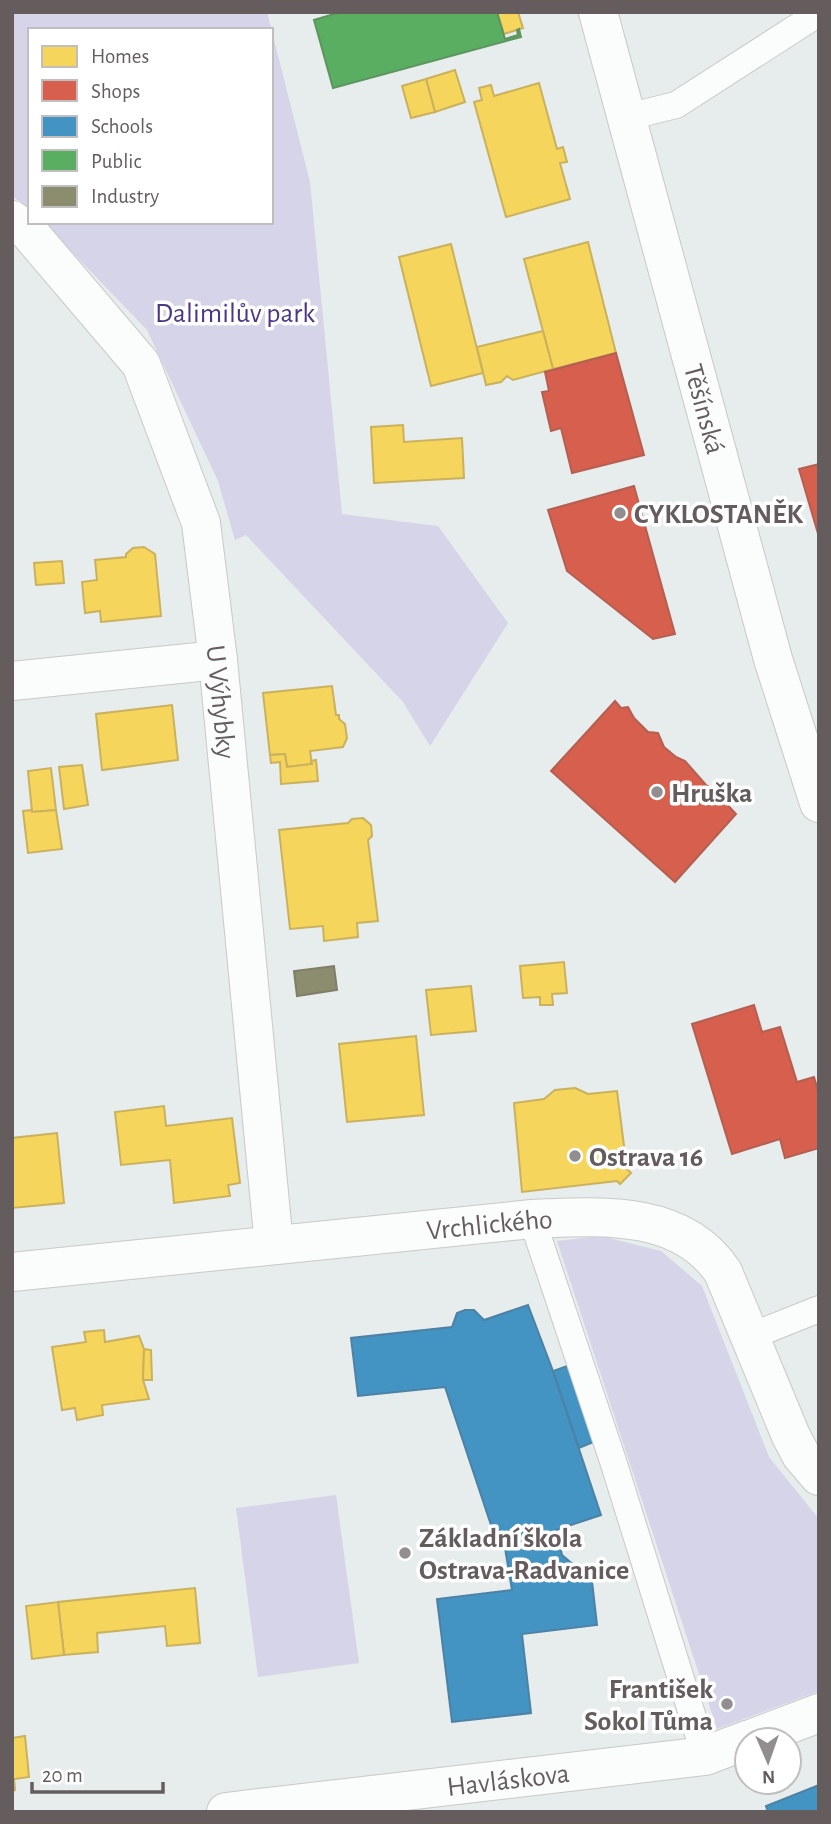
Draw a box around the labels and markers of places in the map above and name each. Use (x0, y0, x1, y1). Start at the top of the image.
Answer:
place label: CYKLOSTANĚK (634, 499, 804, 529)
marker: CYKLOSTANĚK (612, 505, 628, 521)
place label: Hruška (671, 780, 752, 808)
marker: Hruška (649, 784, 665, 800)
place label: Ostrava 16 (589, 1144, 703, 1172)
marker: Ostrava 16 (567, 1148, 583, 1164)
place label: Základní škola Ostrava-Radvanice (419, 1525, 629, 1585)
marker: Základní škola Ostrava-Radvanice (397, 1545, 413, 1561)
place label: František Sokol Tůma (584, 1676, 713, 1736)
marker: František Sokol Tůma (719, 1696, 735, 1712)

